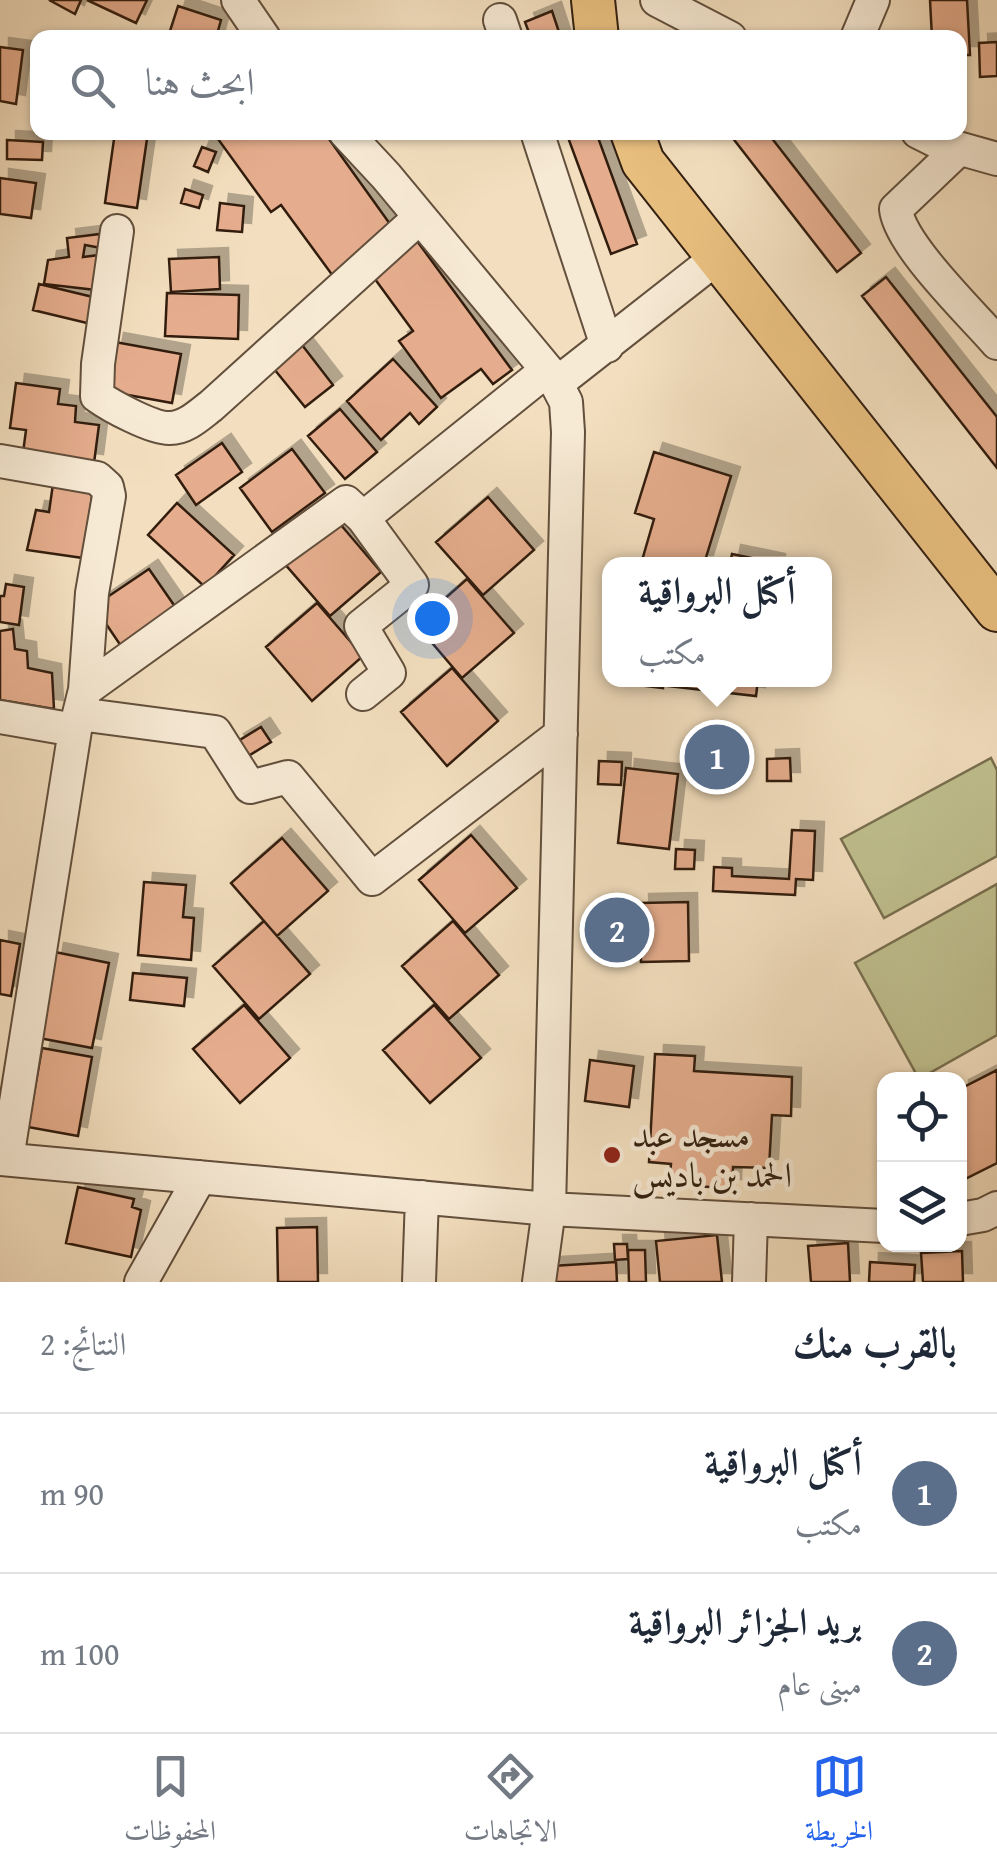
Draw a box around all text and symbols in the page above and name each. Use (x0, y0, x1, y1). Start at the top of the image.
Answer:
search box (30, 30, 967, 140)
text: ابحث هنا (145, 53, 255, 109)
icon: search (65, 58, 120, 113)
popup (602, 557, 832, 687)
text: أكتل البرواقية (638, 562, 796, 618)
your location (407, 593, 458, 644)
text: مكتب (638, 629, 706, 676)
pin: 1 (684, 720, 750, 794)
pin: 2 (584, 892, 650, 968)
map controls (877, 1072, 967, 1252)
button: locate (877, 1072, 967, 1162)
place label: مسجد عبد الحمد بن باديس (632, 1109, 792, 1200)
marker: مسجد عبد الحمد بن باديس (601, 1144, 623, 1166)
button: layers (877, 1162, 967, 1252)
text: بالقرب منك (793, 1311, 957, 1372)
text: النتائج: 2 (40, 1320, 126, 1367)
text: أكتل البرواقية (705, 1433, 862, 1489)
text: 90 m (40, 1470, 104, 1517)
text: 1 (916, 1470, 933, 1517)
text: مكتب (795, 1500, 862, 1547)
text: بريد الجزائر البرواقية (629, 1593, 862, 1649)
text: 100 m (40, 1630, 119, 1677)
text: 2 (916, 1630, 933, 1677)
text: مبنى عام (777, 1660, 862, 1707)
tab: المحفوظات (124, 1749, 216, 1858)
tab: الاتجاهات (464, 1749, 557, 1858)
tab: الخريطة (805, 1749, 873, 1858)

